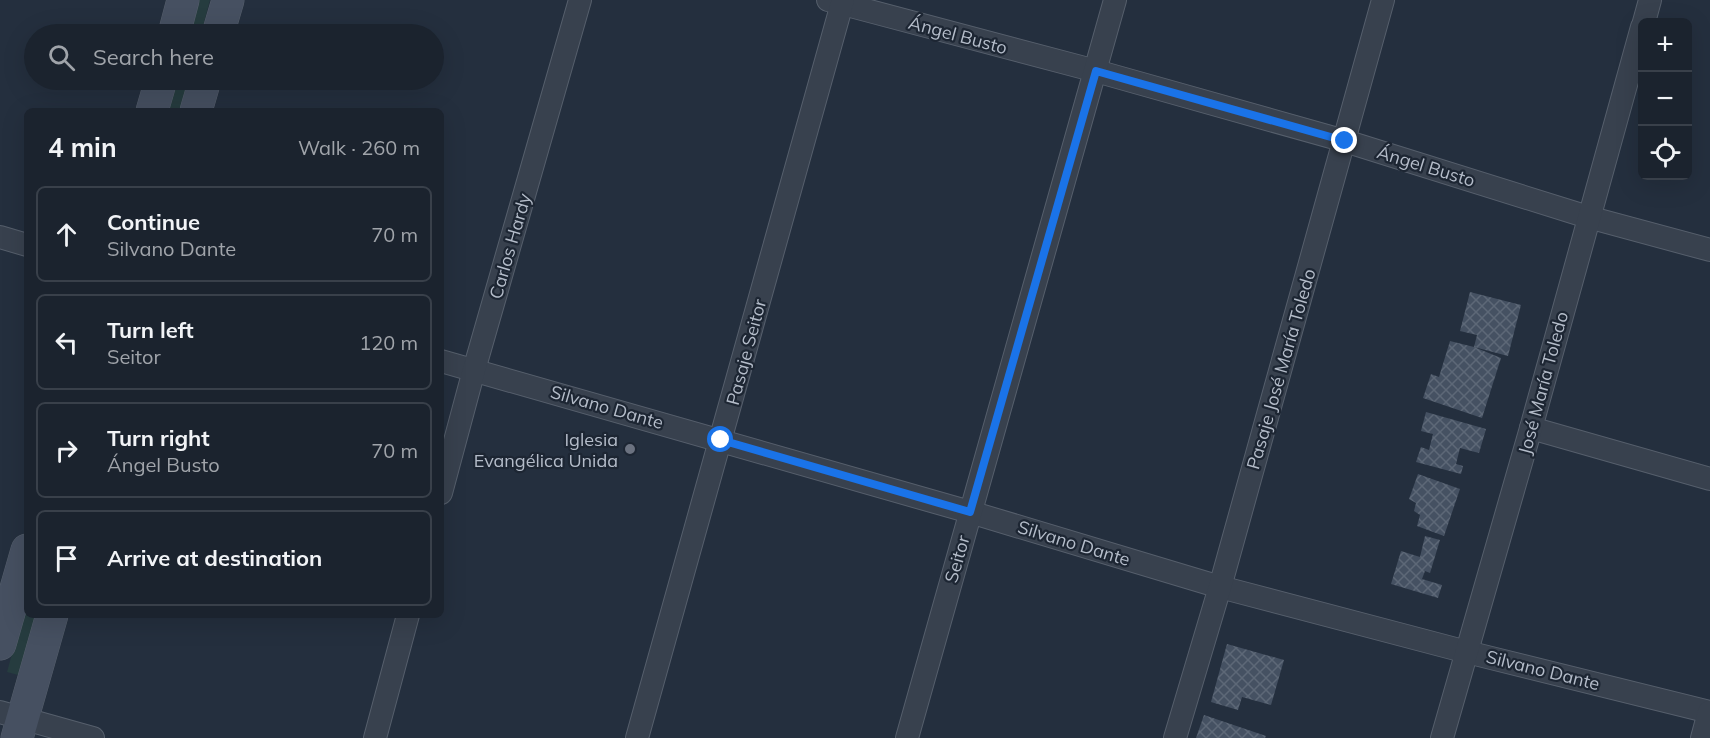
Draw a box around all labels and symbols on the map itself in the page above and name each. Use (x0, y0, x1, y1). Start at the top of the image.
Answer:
street label: Ángel Busto (906, 11, 1010, 59)
route end (1331, 127, 1357, 153)
street label: Ángel Busto (1374, 140, 1478, 192)
street label: Carlos Hardy (484, 190, 536, 302)
street label: Pasaje José María Toledo (1241, 266, 1321, 472)
street label: Pasaje Seitor (721, 296, 771, 408)
street label: José María Toledo (1513, 309, 1573, 457)
street label: Silvano Dante (548, 380, 666, 434)
route start (707, 426, 733, 452)
place label: Iglesia Evangélica Unida (474, 428, 618, 472)
marker: Iglesia Evangélica Unida (623, 442, 637, 456)
street label: Silvano Dante (1015, 515, 1133, 571)
street label: Seitor (939, 532, 975, 585)
street label: Silvano Dante (1484, 645, 1602, 695)

